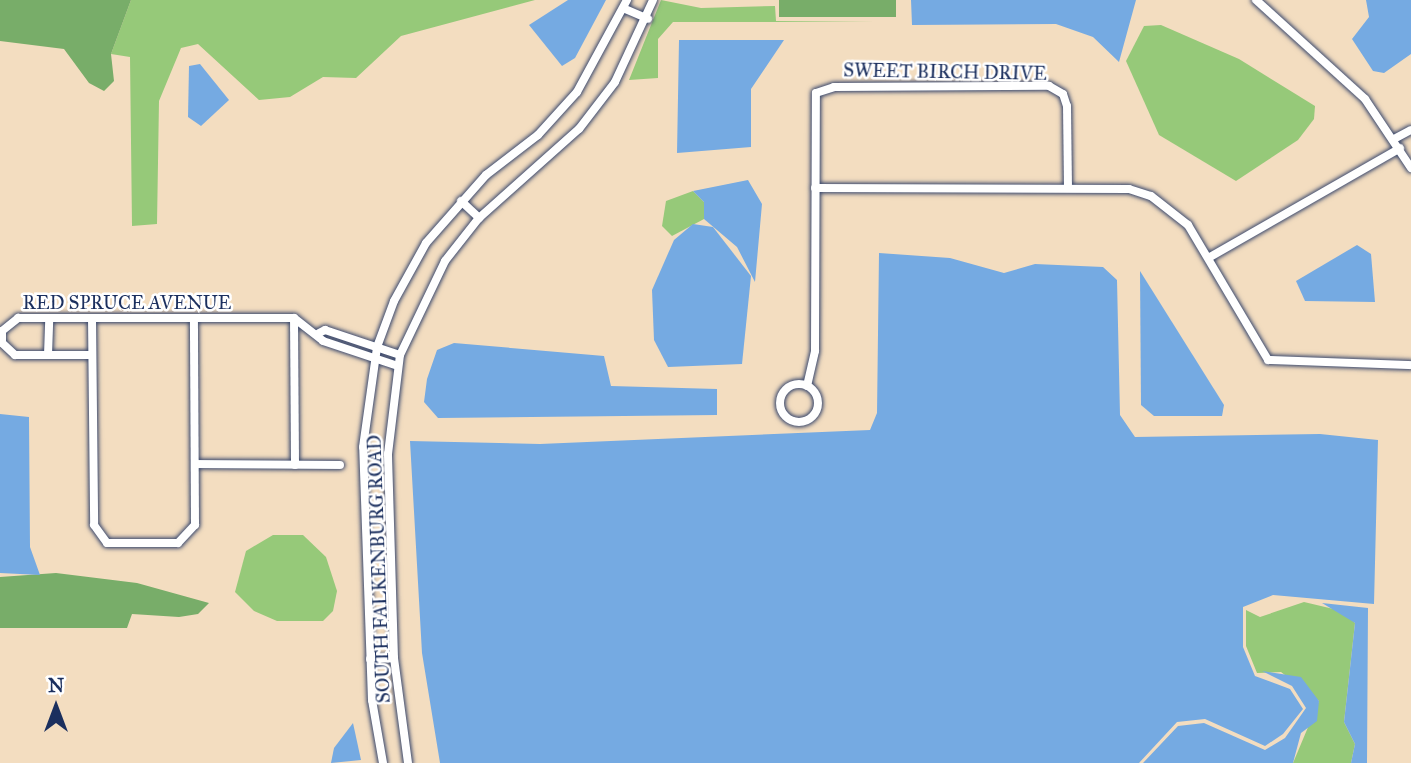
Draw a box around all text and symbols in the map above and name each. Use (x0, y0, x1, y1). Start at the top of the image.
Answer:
street label: SWEET BIRCH DRIVE (843, 59, 1047, 85)
street label: RED SPRUCE AVENUE (23, 292, 231, 314)
street label: SOUTH FALKENBURG ROAD (363, 434, 395, 704)
north arrow (21, 672, 91, 742)
text: N (48, 674, 64, 697)

